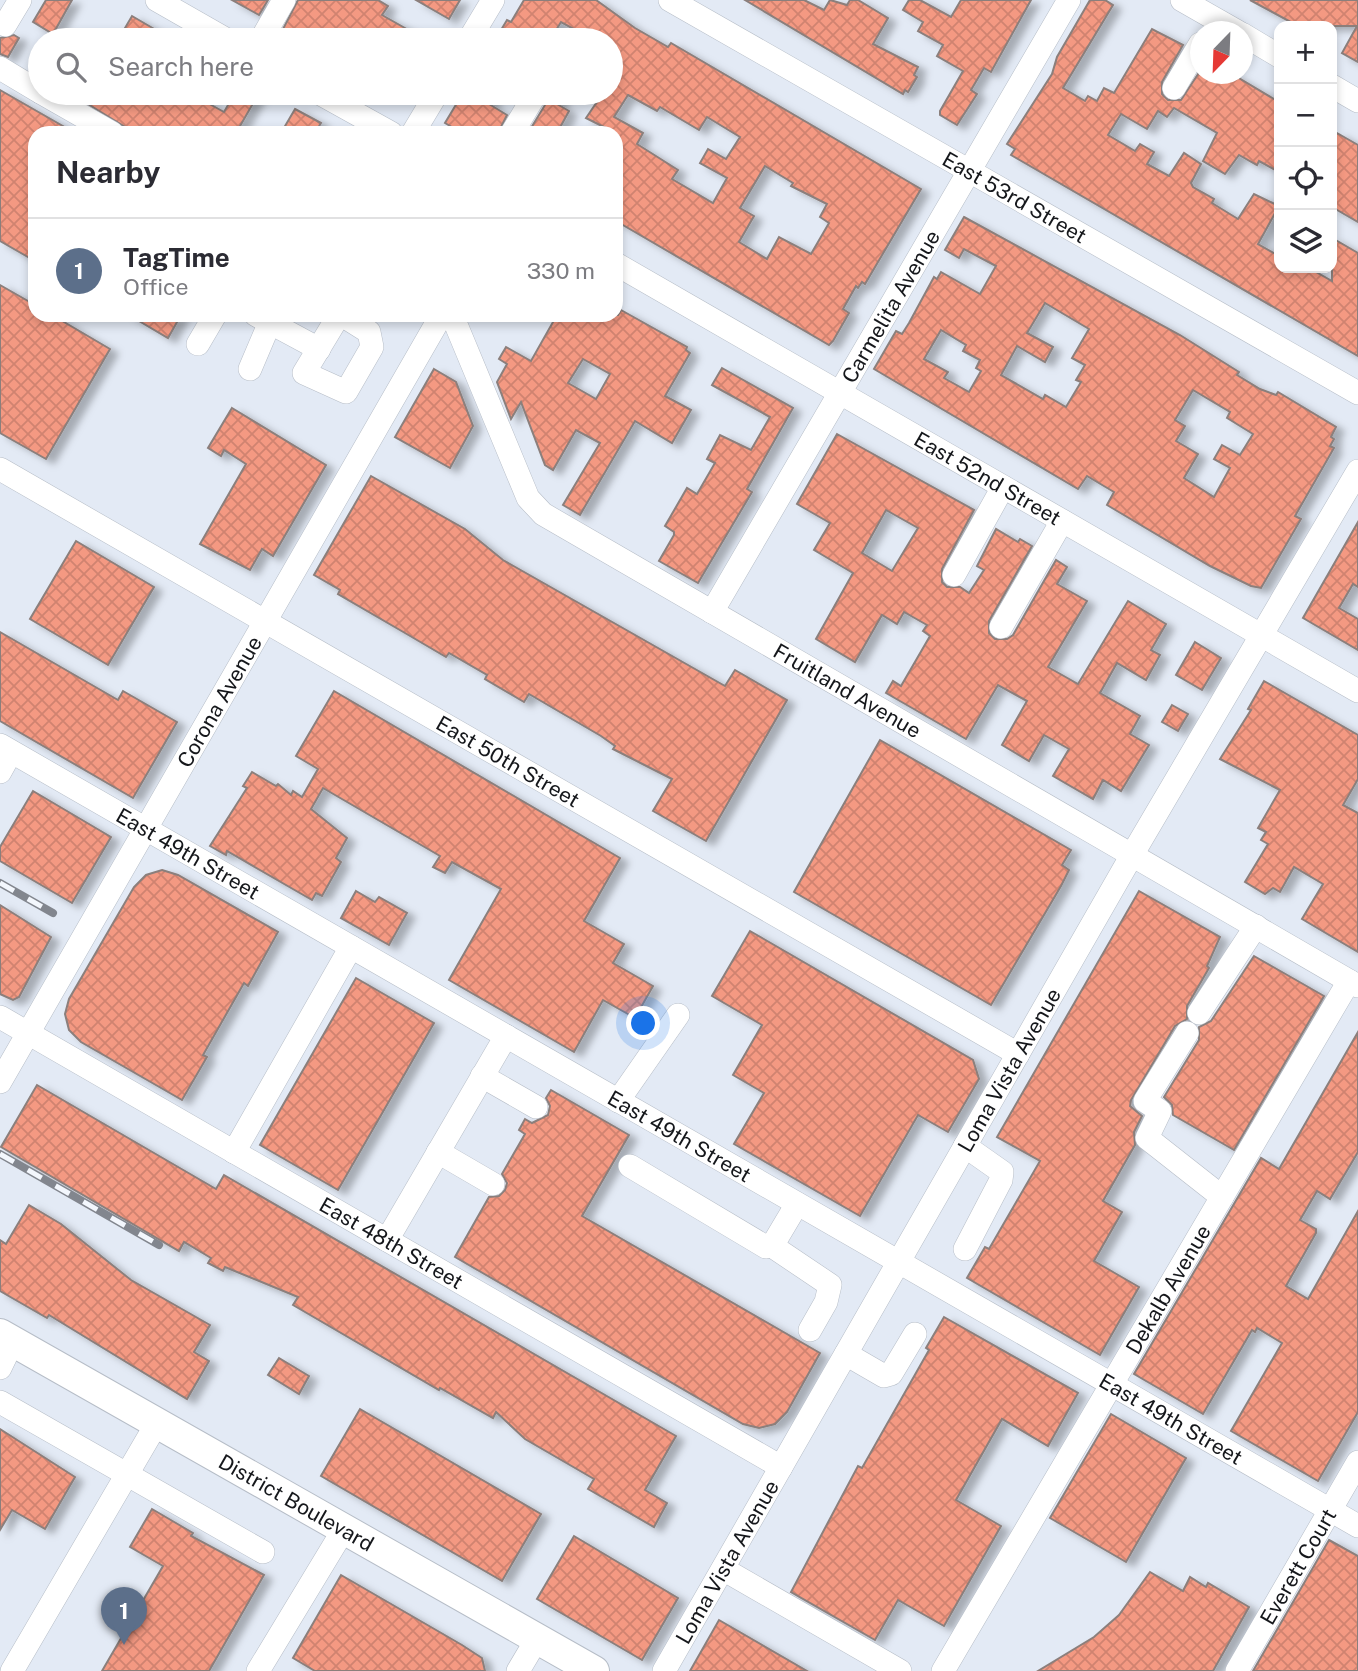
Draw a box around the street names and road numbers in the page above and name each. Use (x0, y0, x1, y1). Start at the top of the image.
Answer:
street label: East 53rd Street (938, 146, 1091, 248)
street label: Carmelita Avenue (836, 225, 945, 387)
street label: East 52nd Street (910, 426, 1066, 530)
street label: Corona Avenue (171, 631, 267, 772)
street label: Fruitland Avenue (769, 638, 926, 743)
street label: East 50th Street (432, 710, 584, 812)
street label: East 49th Street (112, 802, 264, 904)
street label: Loma Vista Avenue (952, 984, 1066, 1156)
street label: East 49th Street (604, 1085, 756, 1187)
street label: East 48th Street (315, 1191, 468, 1294)
street label: Dekalb Avenue (1120, 1220, 1215, 1358)
street label: East 49th Street (1095, 1368, 1247, 1470)
street label: District Boulevard (215, 1448, 379, 1556)
street label: Loma Vista Avenue (670, 1475, 783, 1648)
street label: Everett Court (1254, 1504, 1341, 1629)

